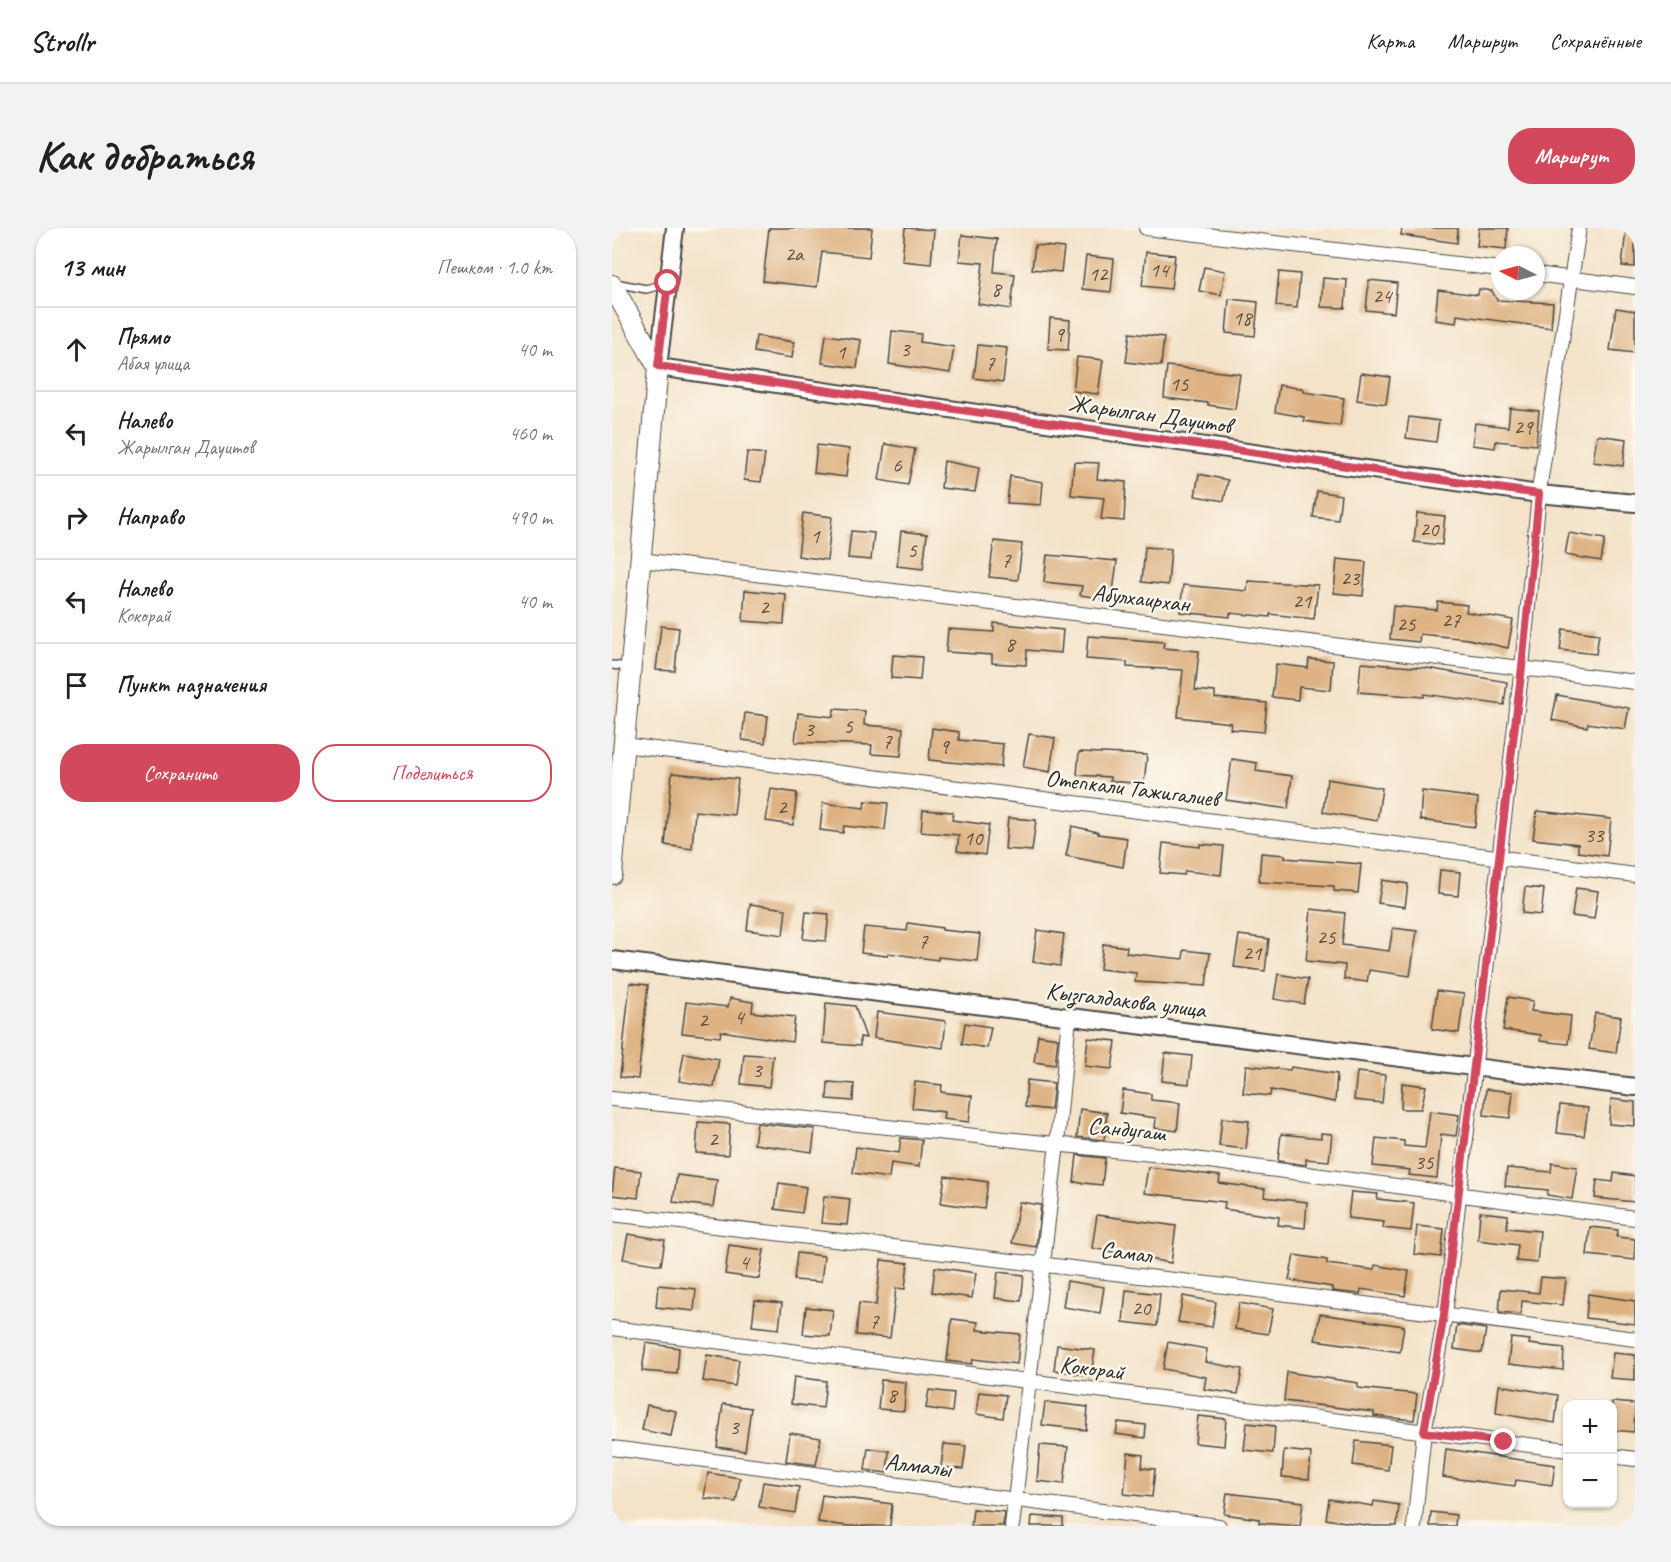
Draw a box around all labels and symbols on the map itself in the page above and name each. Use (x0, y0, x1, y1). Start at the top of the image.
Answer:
house number: 2а (785, 241, 805, 267)
north arrow (1491, 246, 1545, 300)
house number: 14 (1150, 257, 1171, 283)
house number: 12 (1089, 261, 1109, 287)
route start (654, 269, 680, 295)
house number: 8 (991, 276, 1003, 302)
house number: 24 (1373, 283, 1394, 309)
house number: 18 (1233, 305, 1254, 331)
house number: 9 (1054, 321, 1065, 347)
house number: 3 (900, 336, 911, 362)
house number: 1 (836, 339, 847, 365)
house number: 7 (985, 350, 996, 376)
house number: 15 (1170, 371, 1190, 397)
street label: Жарылган Дауитов (1067, 388, 1237, 441)
house number: 29 (1514, 414, 1534, 440)
house number: 6 (892, 452, 902, 478)
house number: 20 (1420, 516, 1440, 542)
house number: 1 (810, 523, 821, 549)
house number: 5 (907, 537, 918, 563)
house number: 7 (1001, 547, 1012, 573)
house number: 23 (1341, 565, 1361, 591)
street label: Абулхаирхан (1090, 577, 1194, 619)
house number: 21 (1293, 588, 1313, 614)
house number: 2 (759, 594, 770, 620)
house number: 27 (1442, 607, 1462, 633)
house number: 25 (1397, 611, 1417, 637)
house number: 8 (1005, 631, 1017, 657)
house number: 5 (843, 713, 854, 739)
house number: 3 (804, 716, 815, 742)
house number: 7 (882, 728, 893, 754)
house number: 9 (939, 733, 950, 759)
street label: Отепкали Тажигалиев (1044, 763, 1224, 814)
house number: 2 (777, 794, 788, 820)
house number: 33 (1585, 822, 1605, 848)
house number: 10 (964, 825, 984, 851)
house number: 25 (1317, 924, 1337, 950)
house number: 7 (918, 928, 929, 954)
house number: 21 (1243, 940, 1263, 966)
street label: Кызгалдакова улица (1044, 975, 1209, 1026)
house number: 4 (734, 1004, 746, 1030)
house number: 2 (698, 1007, 709, 1033)
house number: 3 (752, 1057, 763, 1083)
street label: Сандугаш (1087, 1110, 1168, 1148)
house number: 2 (708, 1126, 719, 1152)
house number: 35 (1415, 1149, 1435, 1175)
street label: Самал (1099, 1234, 1155, 1270)
house number: 4 (739, 1249, 751, 1275)
house number: 20 (1132, 1295, 1152, 1321)
house number: 7 (869, 1308, 880, 1334)
street label: Кокорай (1058, 1349, 1128, 1387)
house number: 8 (887, 1382, 899, 1408)
house number: 3 (729, 1414, 740, 1440)
route end (1490, 1428, 1516, 1454)
street label: Алмалы (883, 1446, 955, 1484)

